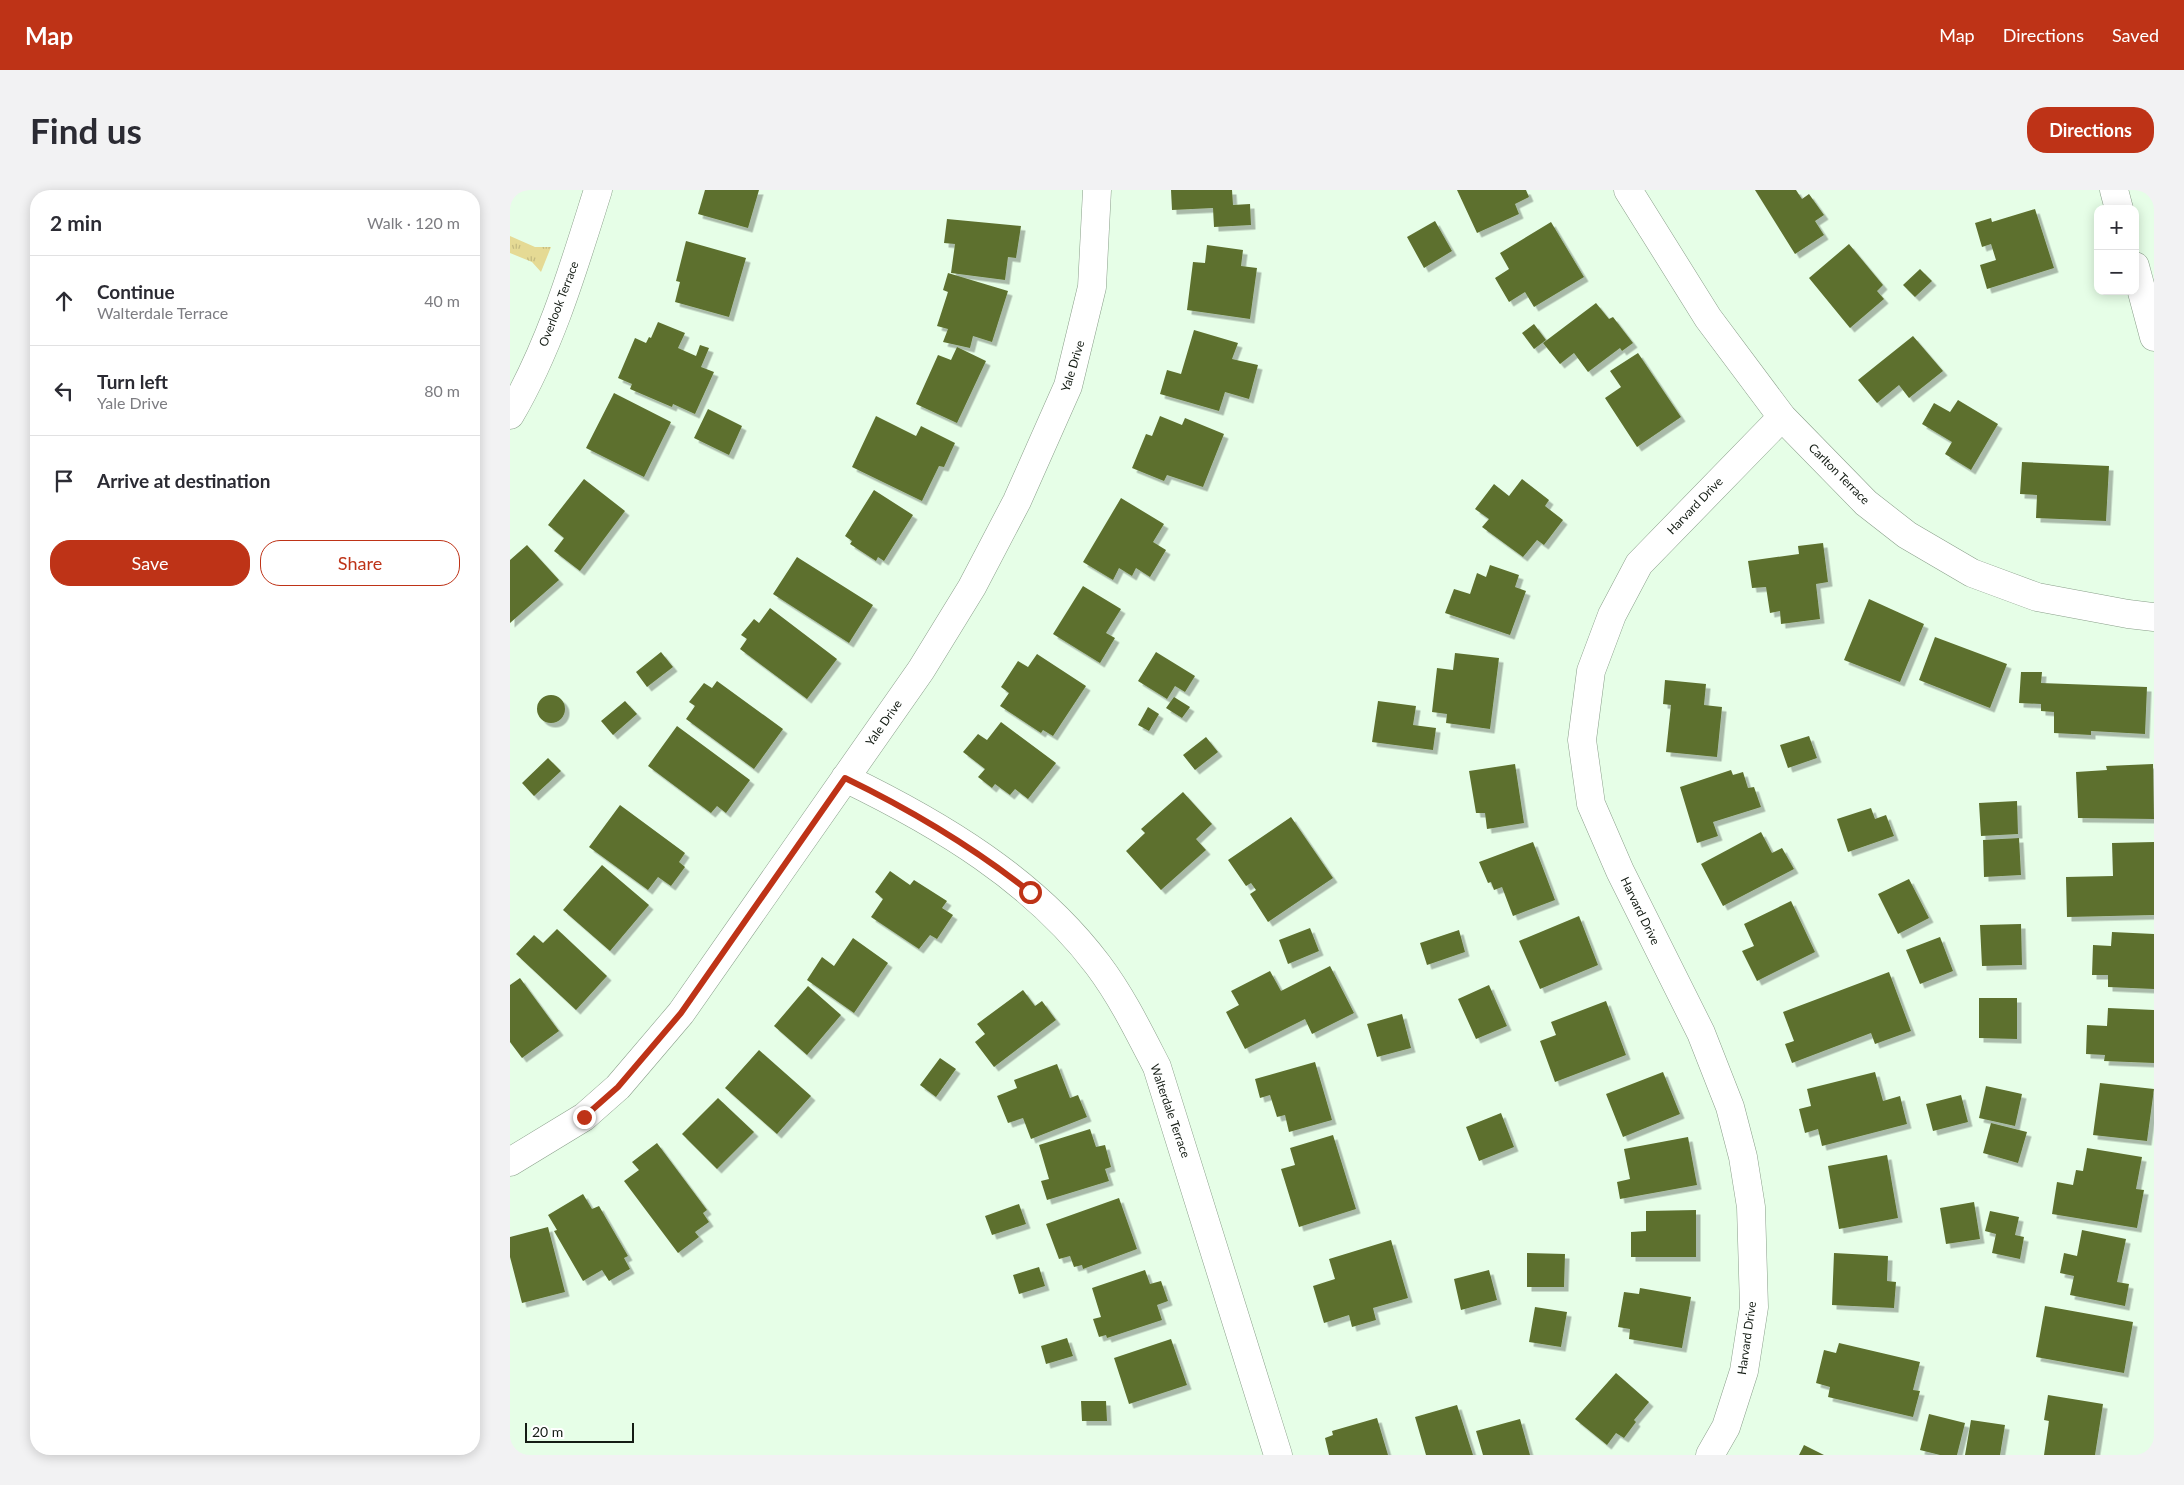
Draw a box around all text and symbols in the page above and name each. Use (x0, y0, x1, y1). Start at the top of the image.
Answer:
text: Map (25, 21, 73, 50)
text: Map (1939, 24, 1975, 46)
text: Directions (2003, 24, 2084, 46)
text: Saved (2112, 24, 2159, 46)
button: Directions (2027, 107, 2154, 153)
text: Find us (30, 109, 142, 151)
map controls (2094, 205, 2139, 295)
button: + (2094, 205, 2139, 250)
text: 2 min (50, 210, 102, 235)
text: Walk · 120 m (367, 213, 460, 232)
button: − (2094, 250, 2139, 295)
street label: Overlook Terrace (535, 259, 582, 349)
text: Continue (97, 280, 175, 303)
icon: ahead (50, 287, 78, 315)
text: 40 m (424, 291, 460, 310)
text: Walterdale Terrace (97, 303, 228, 322)
street label: Yale Drive (1058, 338, 1087, 393)
text: Turn left (97, 370, 168, 393)
icon: left (50, 377, 78, 405)
text: 80 m (424, 381, 460, 400)
text: Yale Drive (97, 393, 168, 412)
street label: Carlton Terrace (1806, 440, 1873, 507)
icon: arrive (50, 467, 78, 495)
text: Arrive at destination (97, 469, 270, 492)
street label: Harvard Drive (1664, 474, 1726, 537)
button: Save (50, 540, 250, 586)
button: Share (260, 540, 460, 586)
street label: Yale Drive (862, 697, 905, 749)
street label: Harvard Drive (1618, 874, 1663, 947)
route start (1019, 881, 1042, 904)
street label: Walterdale Terrace (1147, 1062, 1194, 1160)
route end (573, 1106, 596, 1129)
street label: Harvard Drive (1734, 1300, 1759, 1376)
scale bar (525, 1420, 634, 1443)
text: 20 m (532, 1423, 563, 1440)

